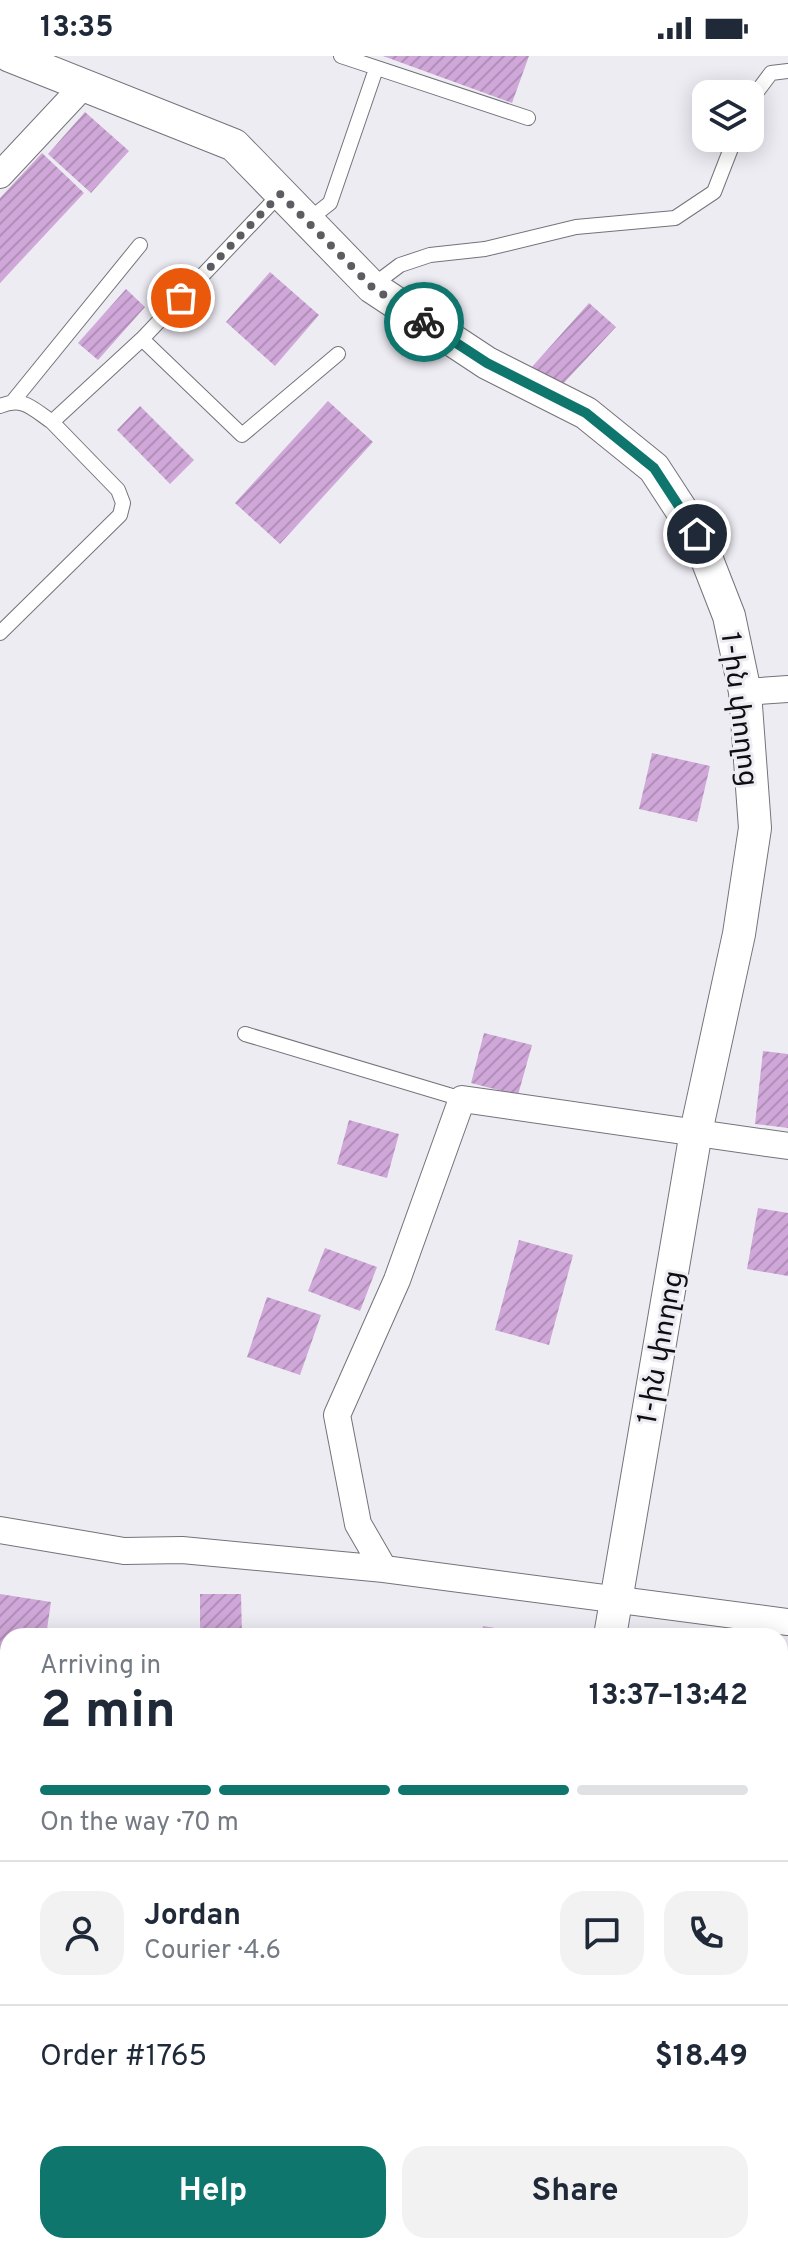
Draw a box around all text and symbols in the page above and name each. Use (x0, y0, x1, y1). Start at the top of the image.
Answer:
text: 13:35 (40, 10, 114, 47)
map controls (692, 80, 764, 152)
button: layers (692, 80, 764, 152)
pin (147, 264, 215, 332)
icon: bag (159, 276, 203, 320)
courier (384, 282, 464, 362)
icon: bike (402, 300, 446, 344)
pin (663, 500, 731, 568)
icon: home (675, 512, 719, 556)
street label: 1-ին փողոց (711, 630, 765, 789)
street label: 1-ին փողոց (631, 1268, 693, 1427)
text: Arriving in (40, 1650, 161, 1683)
text: 13:37–13:42 (589, 1678, 748, 1715)
text: 2 min (40, 1680, 176, 1746)
text: On the way · 70 m (40, 1807, 239, 1840)
button: person (40, 1891, 124, 1975)
button: chat (560, 1891, 644, 1975)
button: phone (664, 1891, 748, 1975)
text: Jordan (144, 1898, 241, 1935)
text: Courier · 4.6 (144, 1935, 281, 1968)
text: Order #1765 (40, 2039, 207, 2076)
text: $18.49 (655, 2039, 748, 2076)
button: Help (40, 2146, 386, 2238)
button: Share (402, 2146, 748, 2238)

